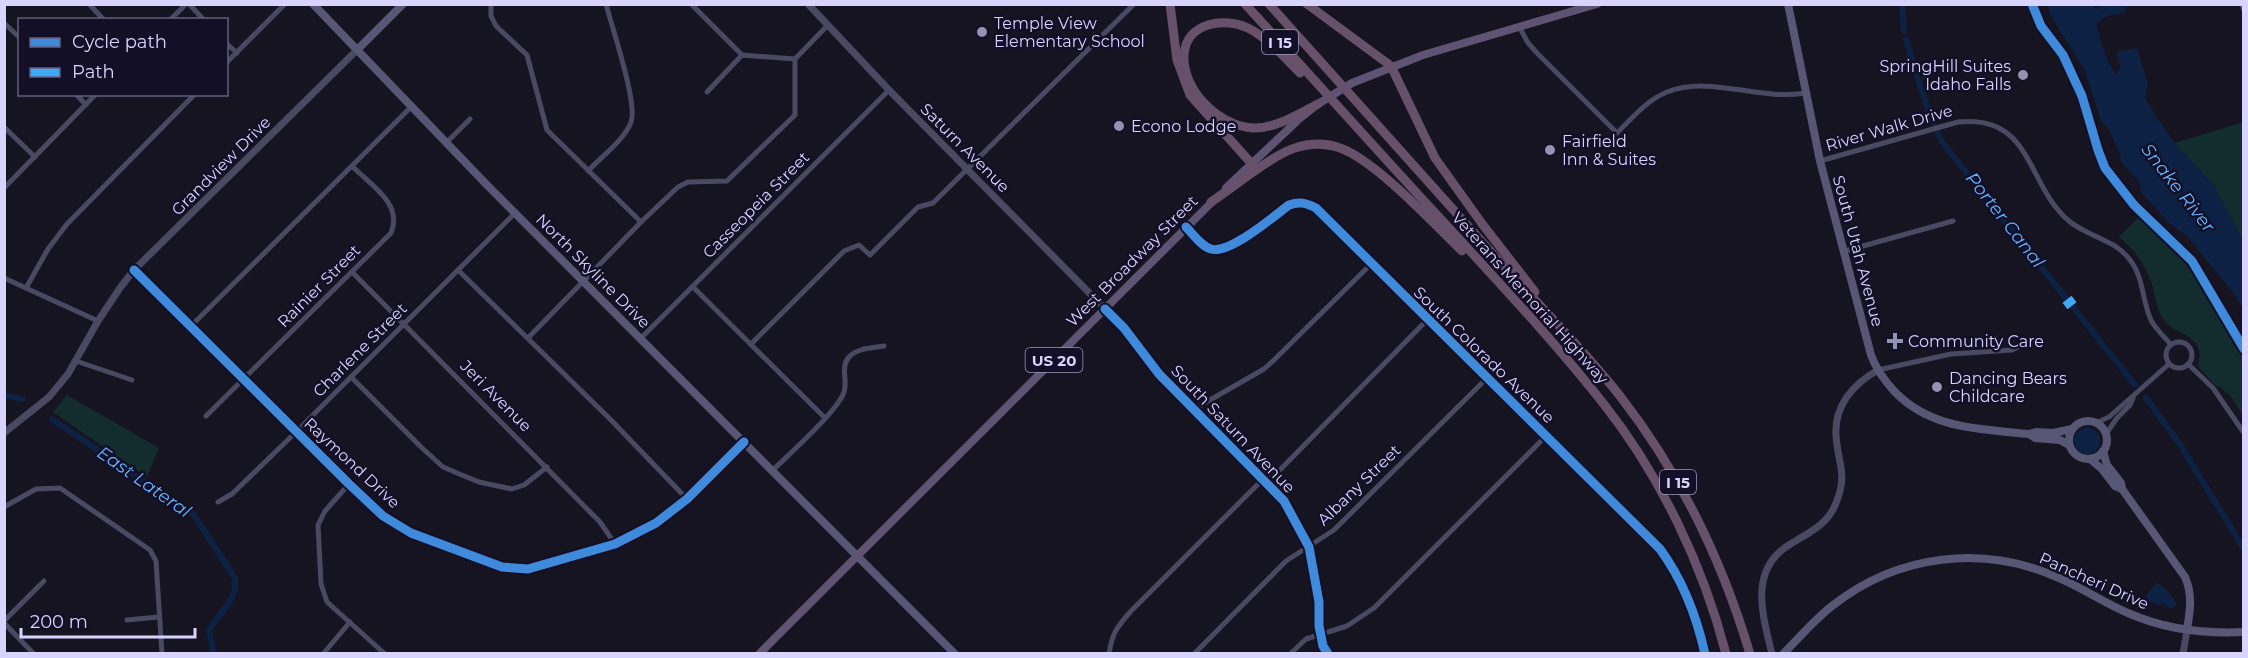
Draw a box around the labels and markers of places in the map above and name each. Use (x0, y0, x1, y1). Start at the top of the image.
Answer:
place label: Temple View Elementary School (994, 14, 1145, 51)
marker: Temple View Elementary School (975, 25, 989, 39)
place label: SpringHill Suites Idaho Falls (1879, 57, 2011, 94)
marker: SpringHill Suites Idaho Falls (2016, 68, 2030, 82)
place label: Econo Lodge (1131, 117, 1236, 136)
marker: Econo Lodge (1112, 119, 1126, 133)
place label: Fairfield Inn & Suites (1562, 132, 1656, 169)
marker: Fairfield Inn & Suites (1543, 143, 1557, 157)
marker: Community Care (1886, 332, 1904, 350)
place label: Community Care (1908, 332, 2044, 351)
place label: Dancing Bears Childcare (1949, 369, 2067, 406)
marker: Dancing Bears Childcare (1930, 380, 1944, 394)

